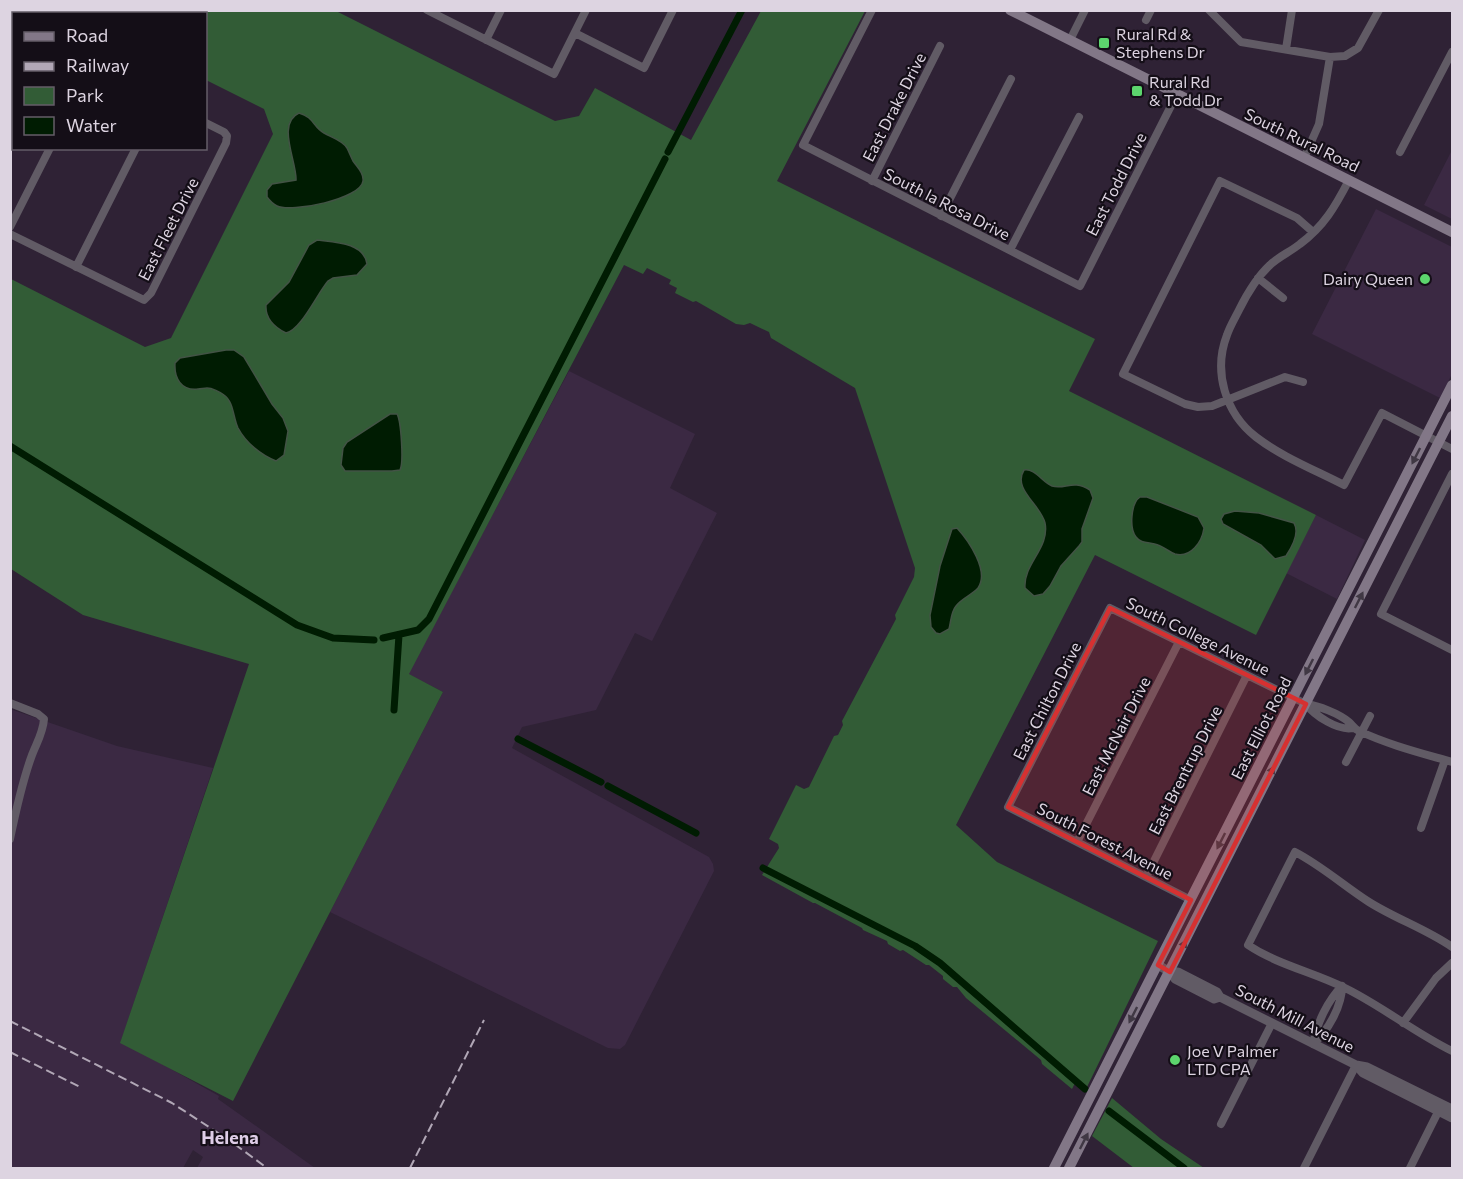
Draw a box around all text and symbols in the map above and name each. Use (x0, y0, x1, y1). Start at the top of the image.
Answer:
legend (12, 12, 207, 150)
text: Road (66, 24, 108, 46)
place label: Rural Rd & Stephens Dr (1116, 24, 1205, 61)
marker: Rural Rd & Stephens Dr (1097, 36, 1111, 50)
street label: East Drake Drive (858, 49, 929, 164)
text: Railway (66, 54, 129, 76)
place label: Rural Rd & Todd Dr (1149, 72, 1223, 109)
text: Park (66, 84, 104, 106)
marker: Rural Rd & Todd Dr (1130, 84, 1144, 98)
street label: South Rural Road (1242, 104, 1363, 176)
text: Water (66, 114, 117, 136)
street label: East Todd Drive (1081, 129, 1150, 239)
street label: South la Rosa Drive (881, 164, 1014, 244)
street label: East Fleet Drive (133, 174, 202, 283)
place label: Dairy Queen (1323, 269, 1413, 288)
marker: Dairy Queen (1418, 272, 1432, 286)
one-way arrow (1412, 447, 1421, 464)
one-way arrow (1354, 592, 1363, 609)
street label: South College Avenue (1123, 593, 1273, 679)
street label: East Chilton Drive (1009, 639, 1085, 763)
one-way arrow (1305, 658, 1315, 676)
street label: East McNair Drive (1077, 673, 1154, 798)
street label: East Elliot Road (1226, 673, 1295, 782)
street label: East Brentrup Drive (1144, 702, 1225, 837)
one-way arrow (1266, 766, 1275, 783)
street label: South Forest Avenue (1034, 798, 1176, 883)
one-way arrow (1216, 832, 1226, 849)
one-way arrow (1177, 940, 1187, 957)
street label: South Mill Avenue (1233, 979, 1358, 1056)
one-way arrow (1128, 1006, 1137, 1023)
place label: Joe V Palmer LTD CPA (1187, 1041, 1279, 1078)
marker: Joe V Palmer LTD CPA (1168, 1053, 1182, 1067)
district label: Helena (201, 1126, 259, 1148)
one-way arrow (1079, 1132, 1089, 1149)

